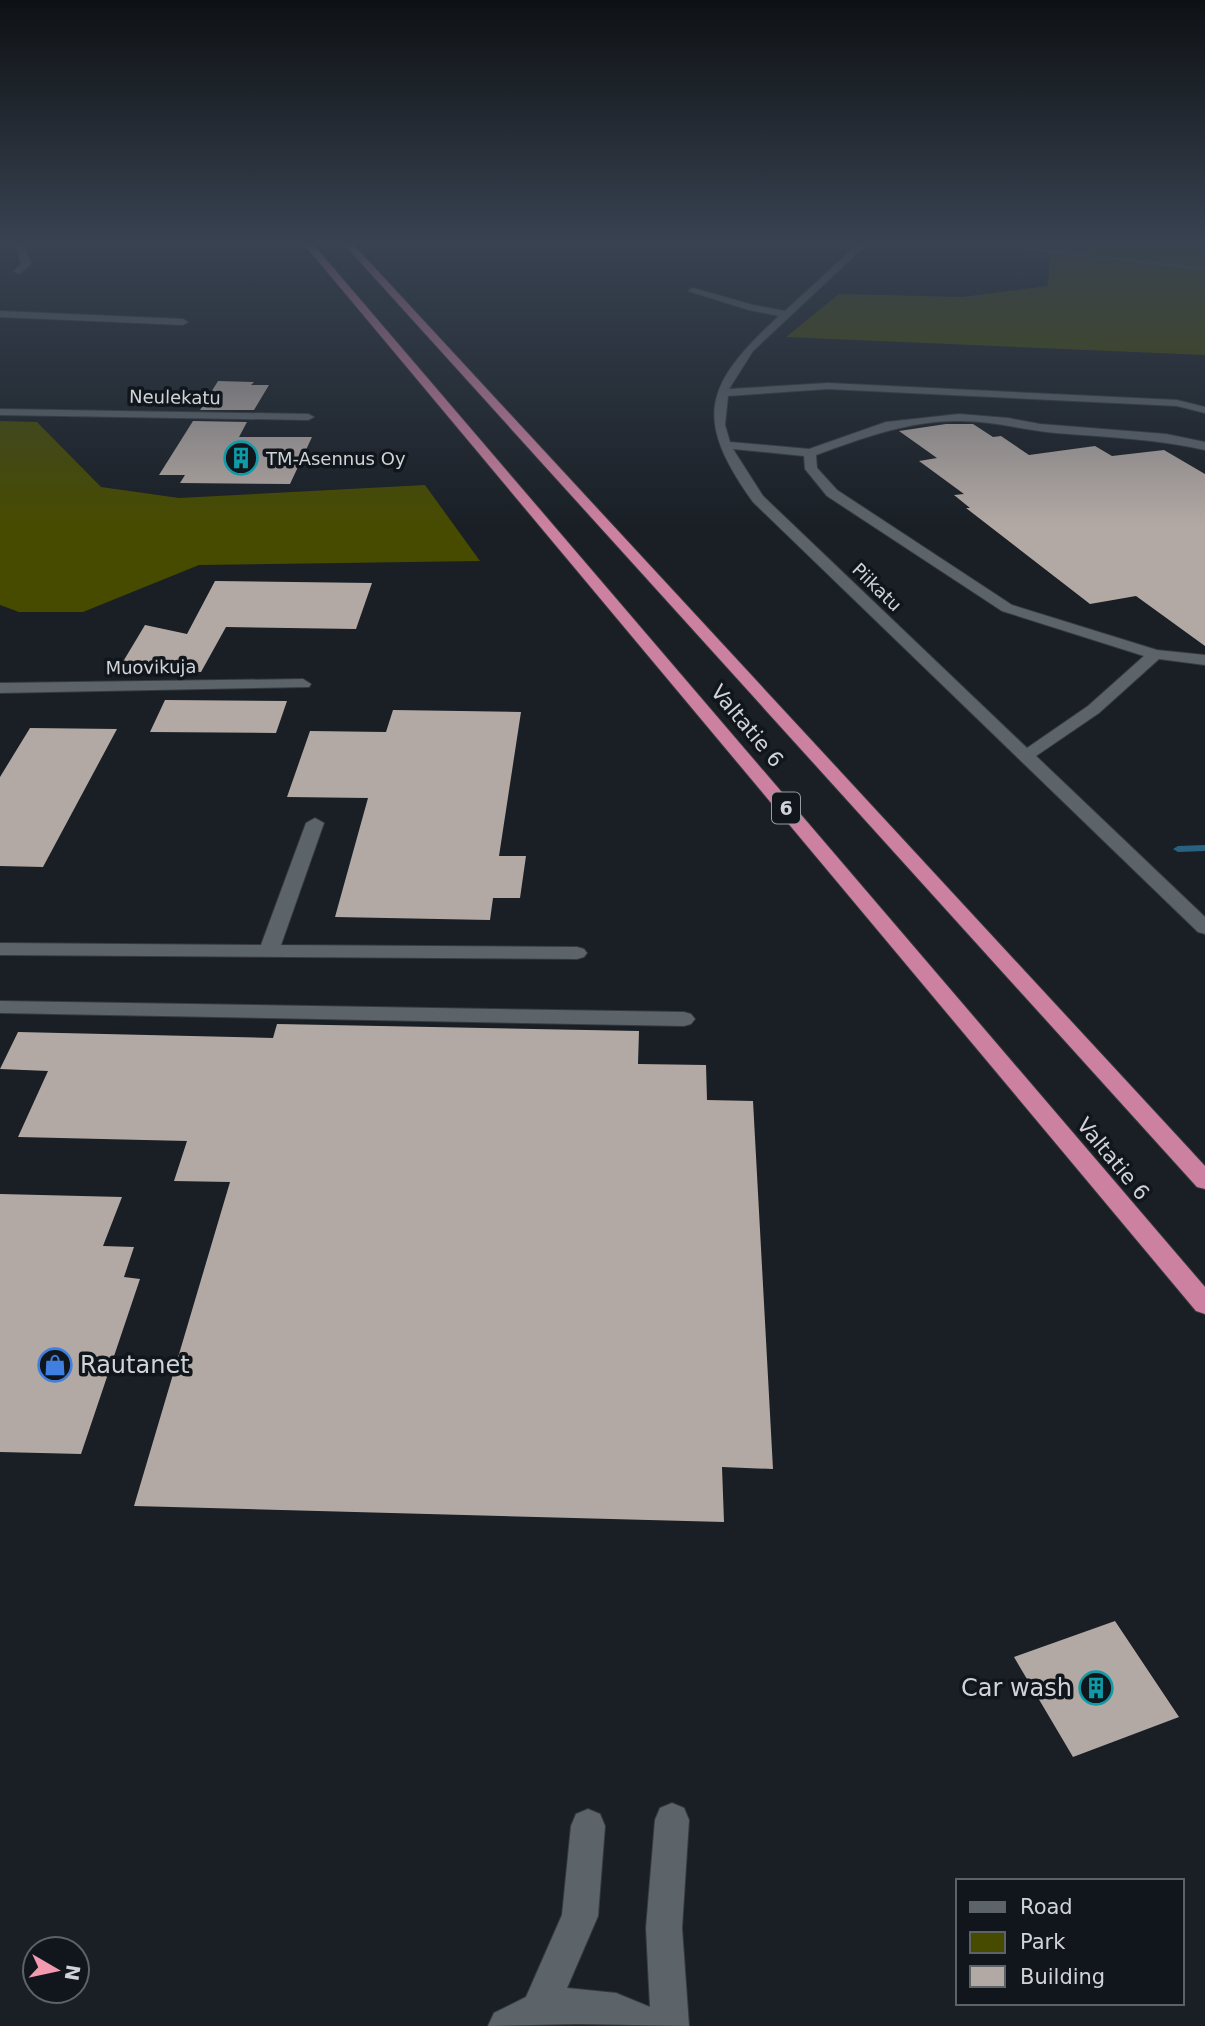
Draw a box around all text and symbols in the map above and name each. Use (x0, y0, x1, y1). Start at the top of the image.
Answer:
street label: Neulekatu (129, 386, 221, 408)
building icon: TM-Asennus Oy (222, 439, 260, 477)
place label: TM-Asennus Oy (265, 448, 406, 469)
street label: Piikatu (848, 559, 906, 615)
street label: Muovikuja (105, 656, 197, 678)
street label: Valtatie 6 (706, 680, 788, 772)
road number: 6 (772, 792, 800, 824)
street label: Valtatie 6 (1072, 1113, 1154, 1205)
shop icon: Rautanet (36, 1346, 74, 1384)
place label: Rautanet (80, 1351, 190, 1379)
building icon: Car wash (1077, 1669, 1115, 1707)
place label: Car wash (961, 1674, 1072, 1702)
legend (956, 1879, 1184, 2005)
text: Road (1020, 1895, 1073, 1919)
text: Park (1020, 1930, 1066, 1954)
north arrow (21, 1935, 91, 2005)
text: N (61, 1963, 85, 1982)
text: Building (1020, 1965, 1105, 1989)

